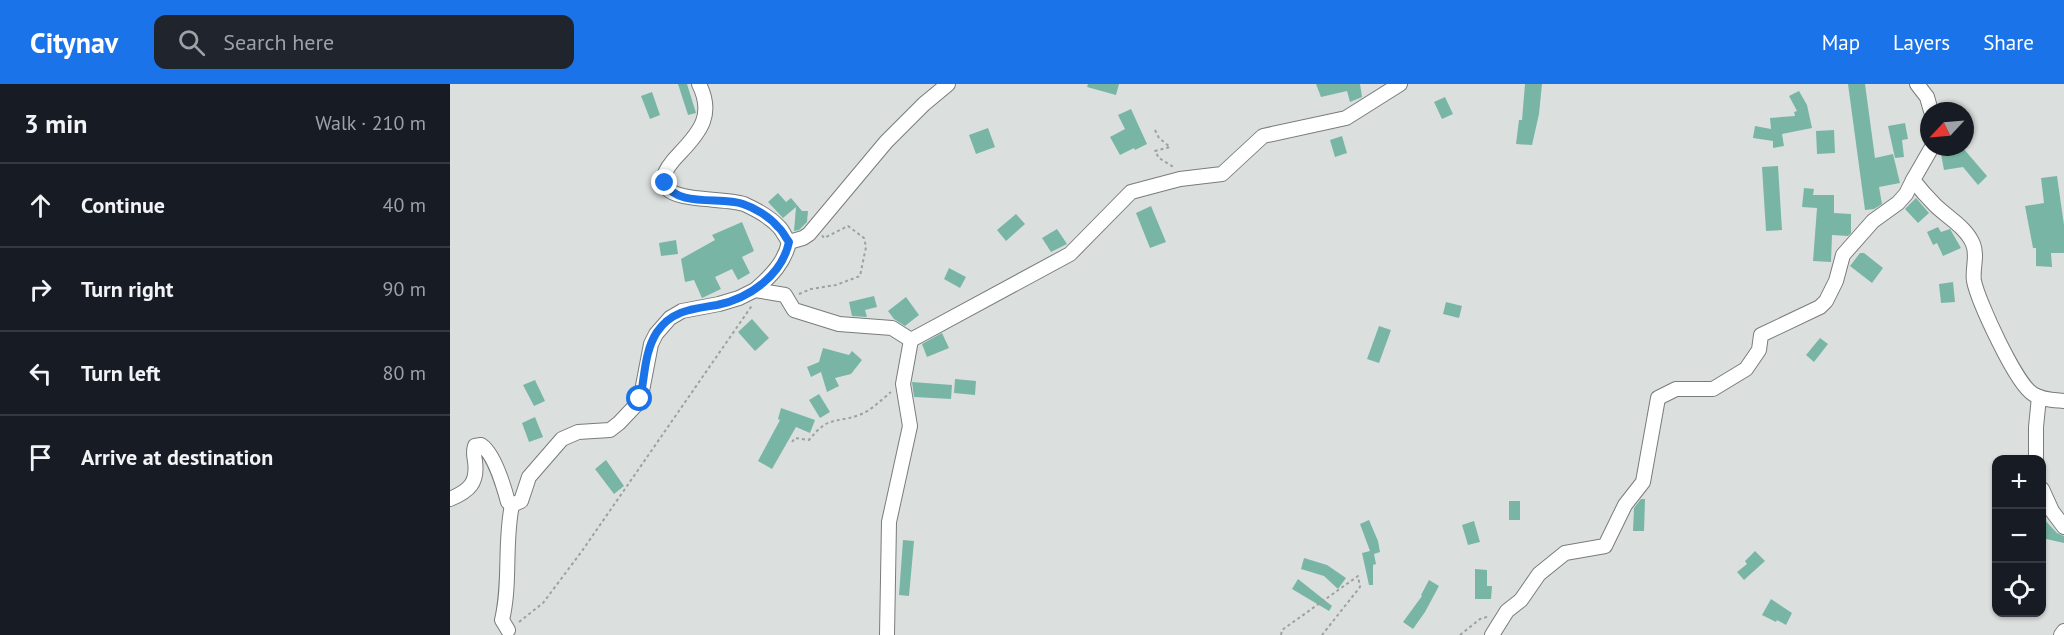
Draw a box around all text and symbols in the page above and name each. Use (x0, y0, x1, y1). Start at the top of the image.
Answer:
search box (154, 15, 574, 69)
text: Citynav (30, 24, 118, 61)
icon: search (175, 26, 208, 59)
text: Search here (223, 28, 334, 56)
text: Map (1822, 29, 1860, 56)
text: Layers (1893, 29, 1950, 56)
text: Share (1983, 29, 2034, 56)
north arrow (1920, 102, 1974, 156)
text: 3 min (24, 107, 87, 140)
text: Walk · 210 m (315, 110, 426, 136)
route end (651, 169, 677, 195)
icon: ahead (24, 189, 57, 222)
text: Continue (81, 191, 165, 219)
text: 40 m (383, 192, 426, 218)
icon: right (24, 273, 57, 306)
text: Turn right (81, 275, 173, 303)
text: 90 m (383, 276, 426, 302)
icon: left (24, 357, 57, 390)
text: Turn left (81, 359, 161, 387)
text: 80 m (383, 360, 426, 386)
route start (626, 385, 652, 411)
icon: arrive (24, 441, 57, 474)
text: Arrive at destination (81, 443, 273, 471)
map controls (1992, 455, 2046, 617)
button: + (1992, 455, 2046, 509)
button: − (1992, 509, 2046, 563)
button: locate (1992, 563, 2046, 617)

